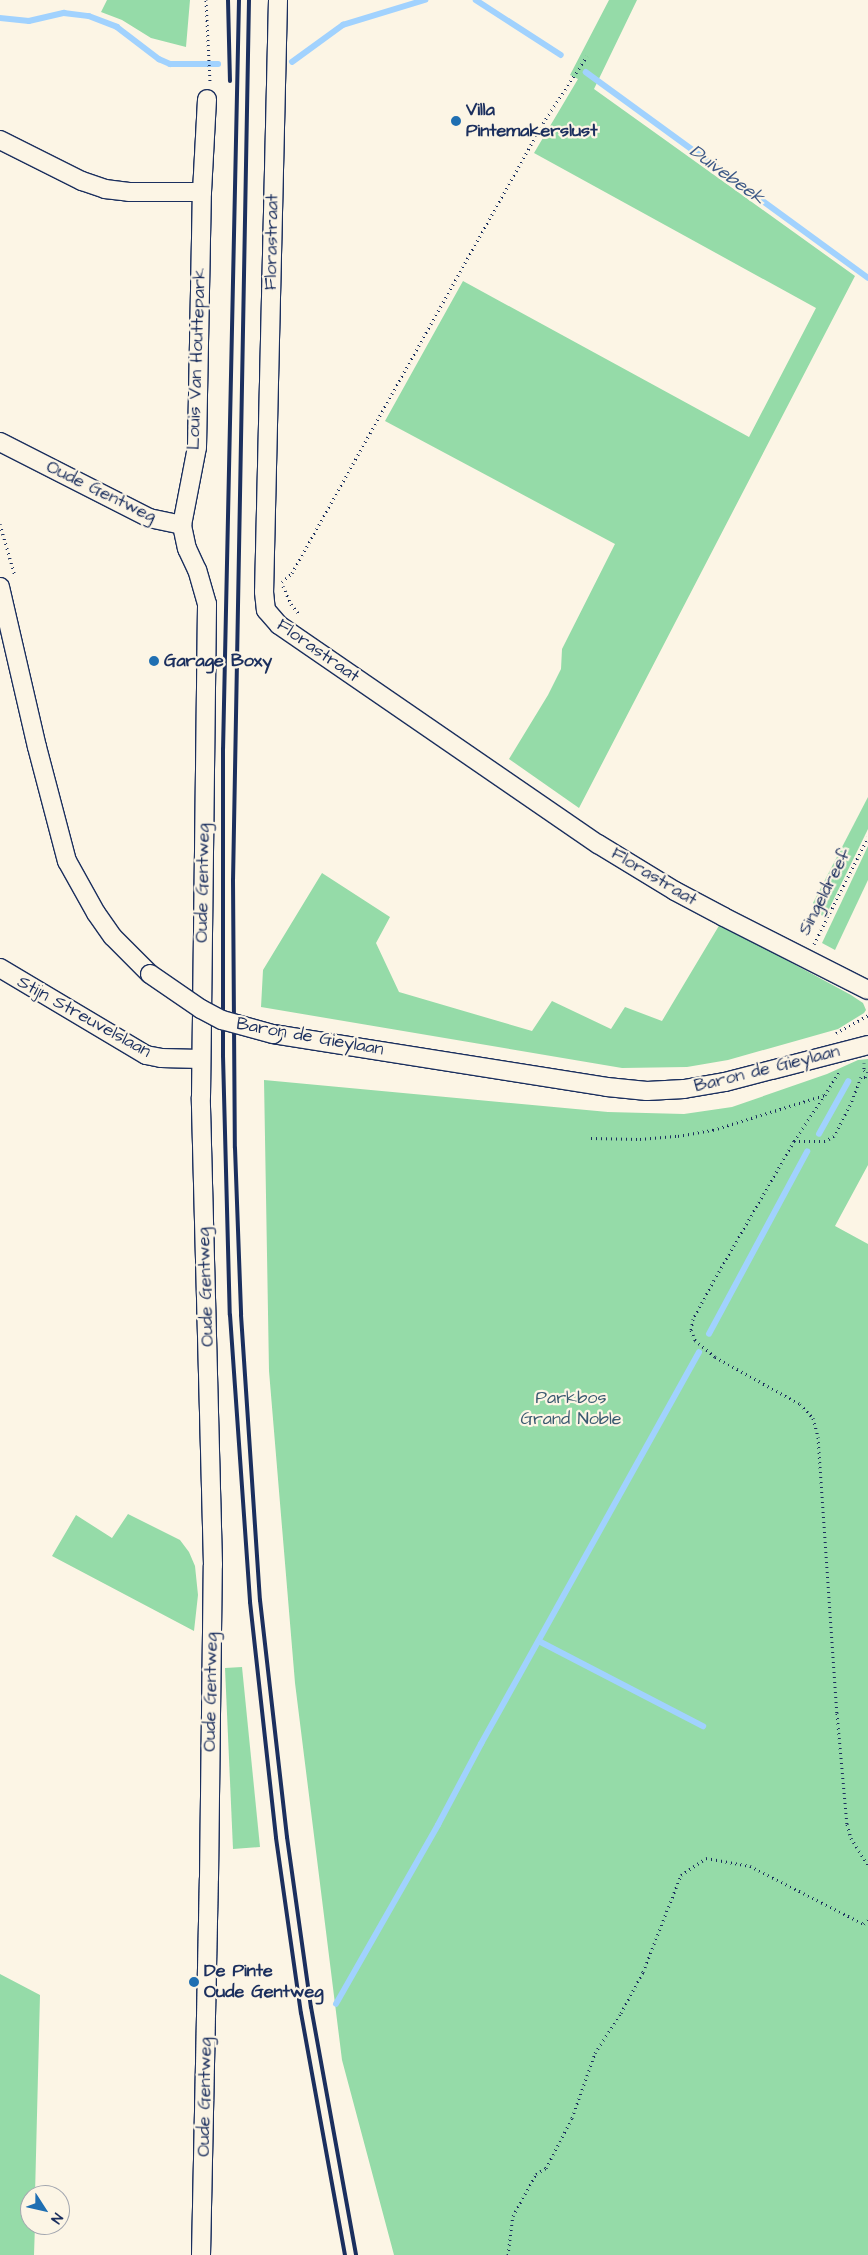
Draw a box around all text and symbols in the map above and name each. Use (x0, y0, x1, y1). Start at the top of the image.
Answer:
place label: Villa Pintemakerslust (466, 100, 597, 142)
marker: Villa Pintemakerslust (450, 115, 462, 127)
water label: Duivebeek (685, 140, 769, 210)
street label: Florastraat (260, 194, 284, 290)
street label: Louis Van Houttepark (183, 268, 211, 450)
street label: Oude Gentweg (43, 456, 159, 528)
street label: Florastraat (272, 615, 364, 687)
place label: Garage Boxy (164, 650, 272, 672)
marker: Garage Boxy (148, 655, 160, 667)
street label: Oude Gentweg (191, 823, 215, 943)
street label: Florastraat (607, 843, 701, 911)
street label: Singeldreef (794, 845, 856, 939)
street label: Stijn Streuvelslaan (13, 971, 155, 1063)
street label: Baron de Gieylaan (235, 1013, 385, 1061)
street label: Baron de Gieylaan (692, 1040, 842, 1098)
street label: Oude Gentweg (193, 1227, 219, 1347)
park label: Parkbos Grand Noble (520, 1388, 622, 1430)
street label: Oude Gentweg (199, 1632, 223, 1752)
place label: De Pinte Oude Gentweg (204, 1961, 323, 2004)
marker: De Pinte Oude Gentweg (188, 1976, 200, 1988)
street label: Oude Gentweg (193, 2037, 217, 2157)
north arrow (20, 2185, 70, 2235)
text: N (46, 2209, 67, 2227)

